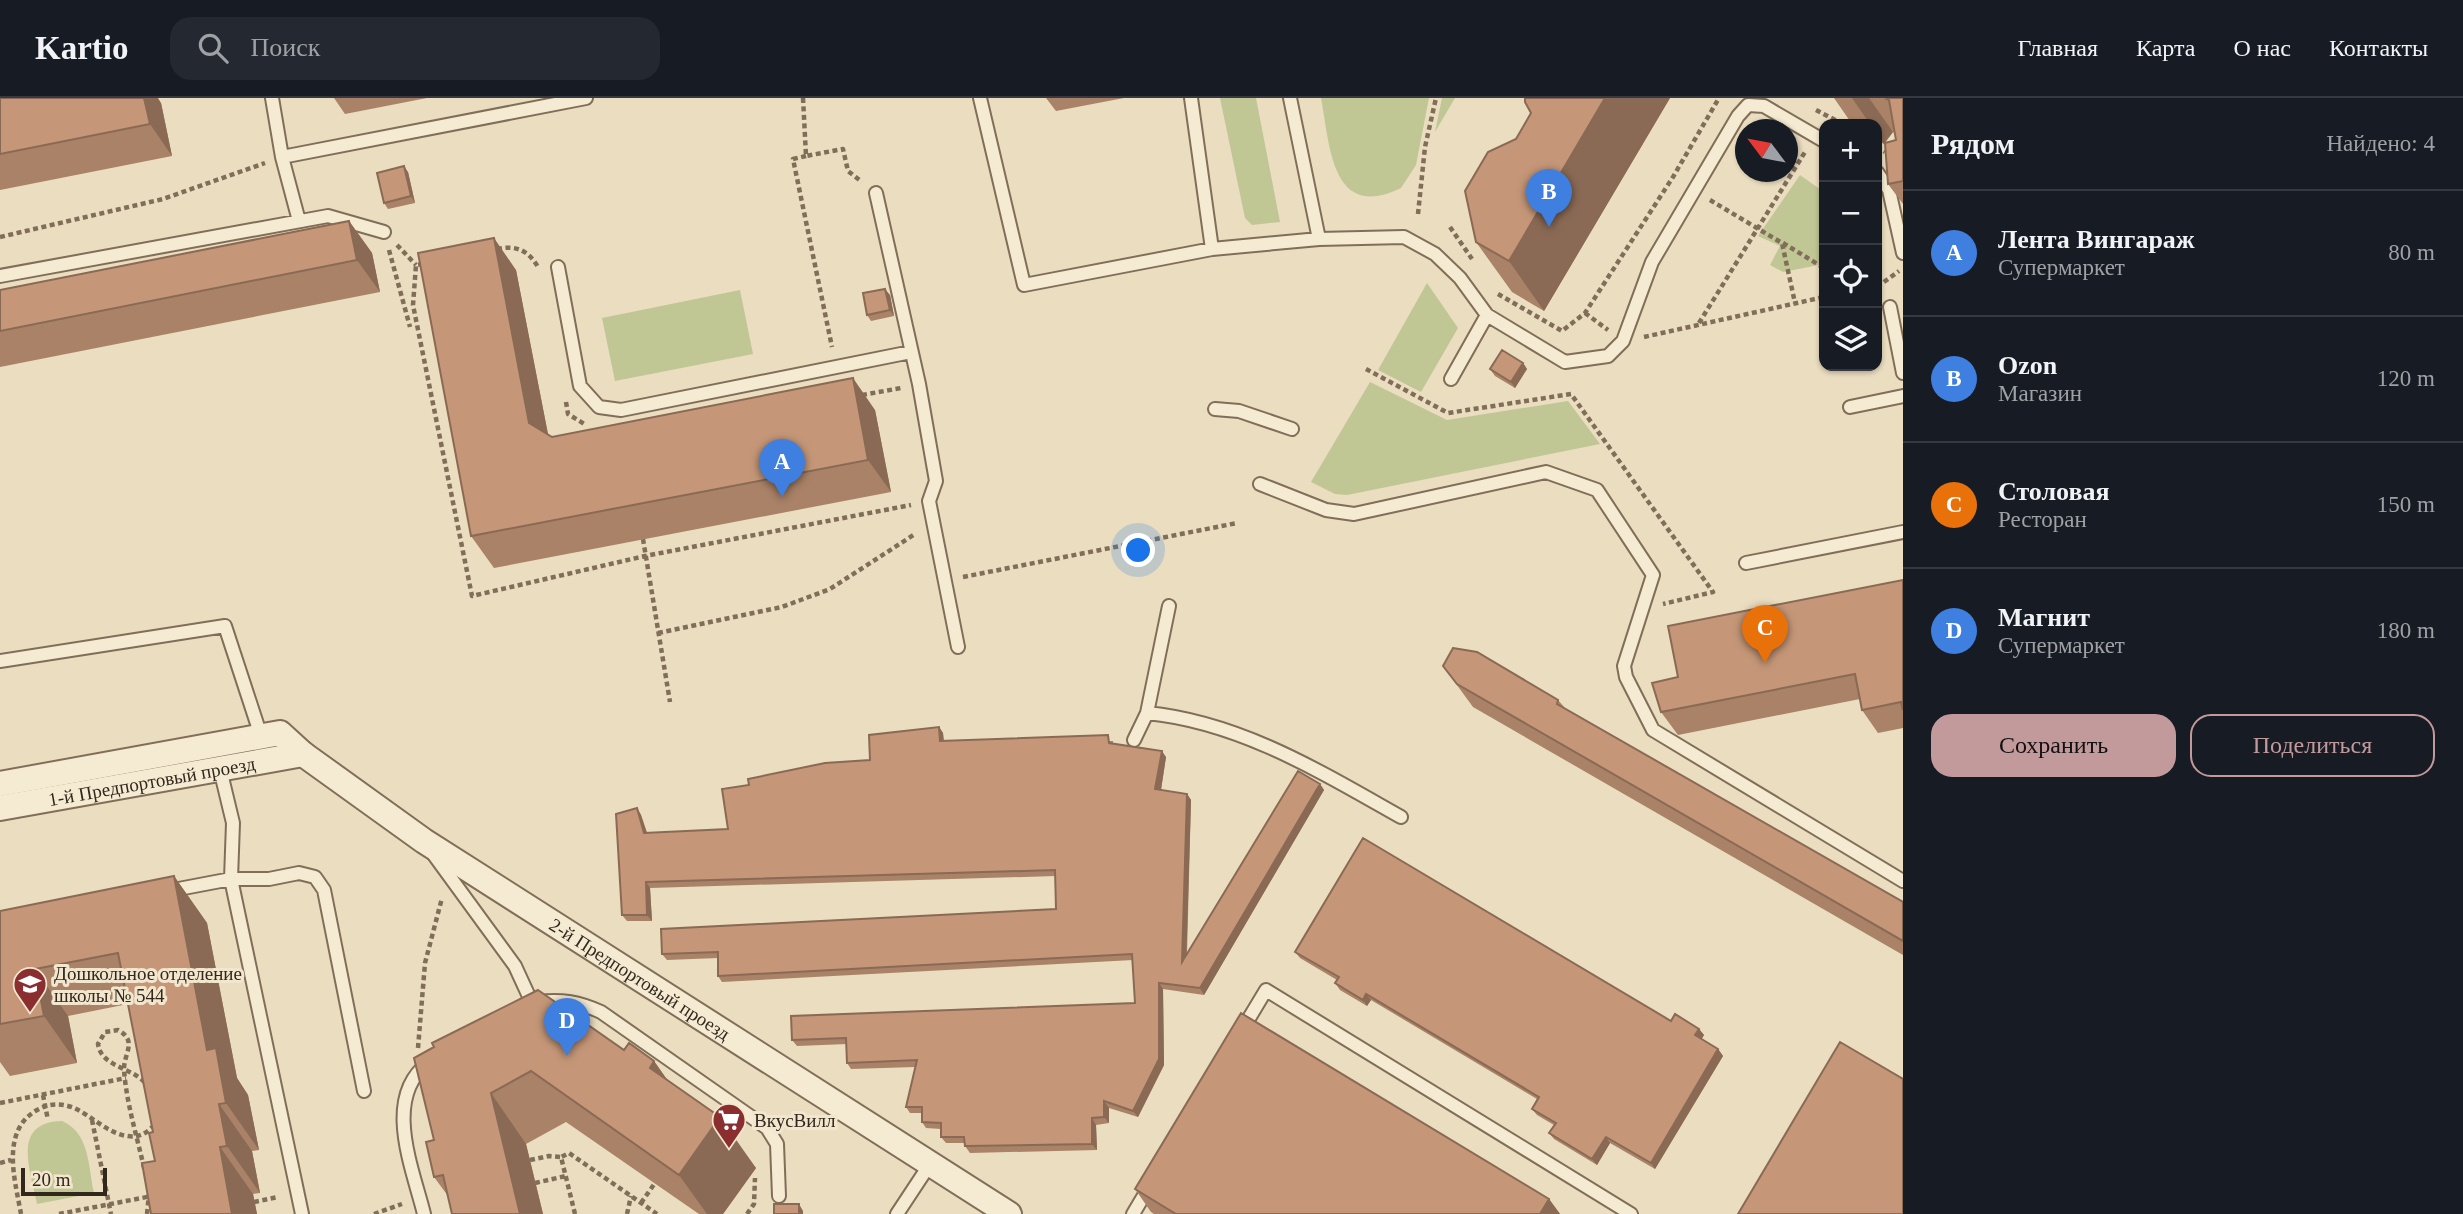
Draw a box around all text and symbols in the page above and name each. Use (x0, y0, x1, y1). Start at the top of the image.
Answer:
search box (170, 17, 660, 80)
icon: search (194, 29, 232, 67)
text: Kartio (35, 30, 128, 66)
text: Поиск (250, 33, 320, 62)
text: Главная (2017, 35, 2098, 61)
text: Карта (2136, 35, 2195, 61)
text: О нас (2233, 35, 2291, 61)
text: Контакты (2329, 35, 2428, 61)
north arrow (1735, 119, 1798, 182)
map controls (1819, 119, 1882, 371)
button: + (1819, 119, 1882, 182)
text: Рядом (1931, 127, 2015, 160)
text: Найдено: 4 (2327, 131, 2435, 156)
pin: B (1526, 169, 1572, 227)
button: − (1819, 182, 1882, 245)
text: Лента Вингараж (1998, 225, 2195, 254)
text: A (1946, 240, 1962, 265)
text: 80 m (2388, 240, 2435, 265)
button: locate (1819, 245, 1882, 308)
text: Супермаркет (1998, 255, 2125, 280)
button: layers (1819, 308, 1882, 371)
text: Ozon (1998, 351, 2057, 380)
text: B (1946, 366, 1962, 391)
text: 120 m (2377, 366, 2435, 391)
text: Магазин (1998, 381, 2082, 406)
pin: A (759, 439, 805, 497)
text: Столовая (1998, 477, 2110, 506)
text: C (1946, 492, 1962, 517)
text: 150 m (2377, 492, 2435, 517)
text: Ресторан (1998, 507, 2087, 532)
your location (1121, 533, 1155, 567)
text: Магнит (1998, 603, 2090, 632)
pin: C (1742, 605, 1788, 663)
text: D (1946, 618, 1962, 643)
text: 180 m (2377, 618, 2435, 643)
text: Супермаркет (1998, 633, 2125, 658)
button: Сохранить (1931, 714, 2176, 777)
button: Поделиться (2190, 714, 2435, 777)
street label: 1-й Предпортовый проезд (47, 753, 257, 810)
street label: 2-й Предпортовый проезд (546, 914, 734, 1045)
place label: Дошкольное отделение школы № 544 (54, 963, 242, 1006)
school or university icon: Дошкольное отделение школы № 544 (11, 965, 49, 1014)
pin: D (544, 998, 590, 1056)
supermarket icon: ВкусВилл (710, 1101, 748, 1150)
place label: ВкусВилл (754, 1110, 836, 1131)
scale bar (21, 1165, 107, 1197)
text: 20 m (32, 1169, 71, 1190)

